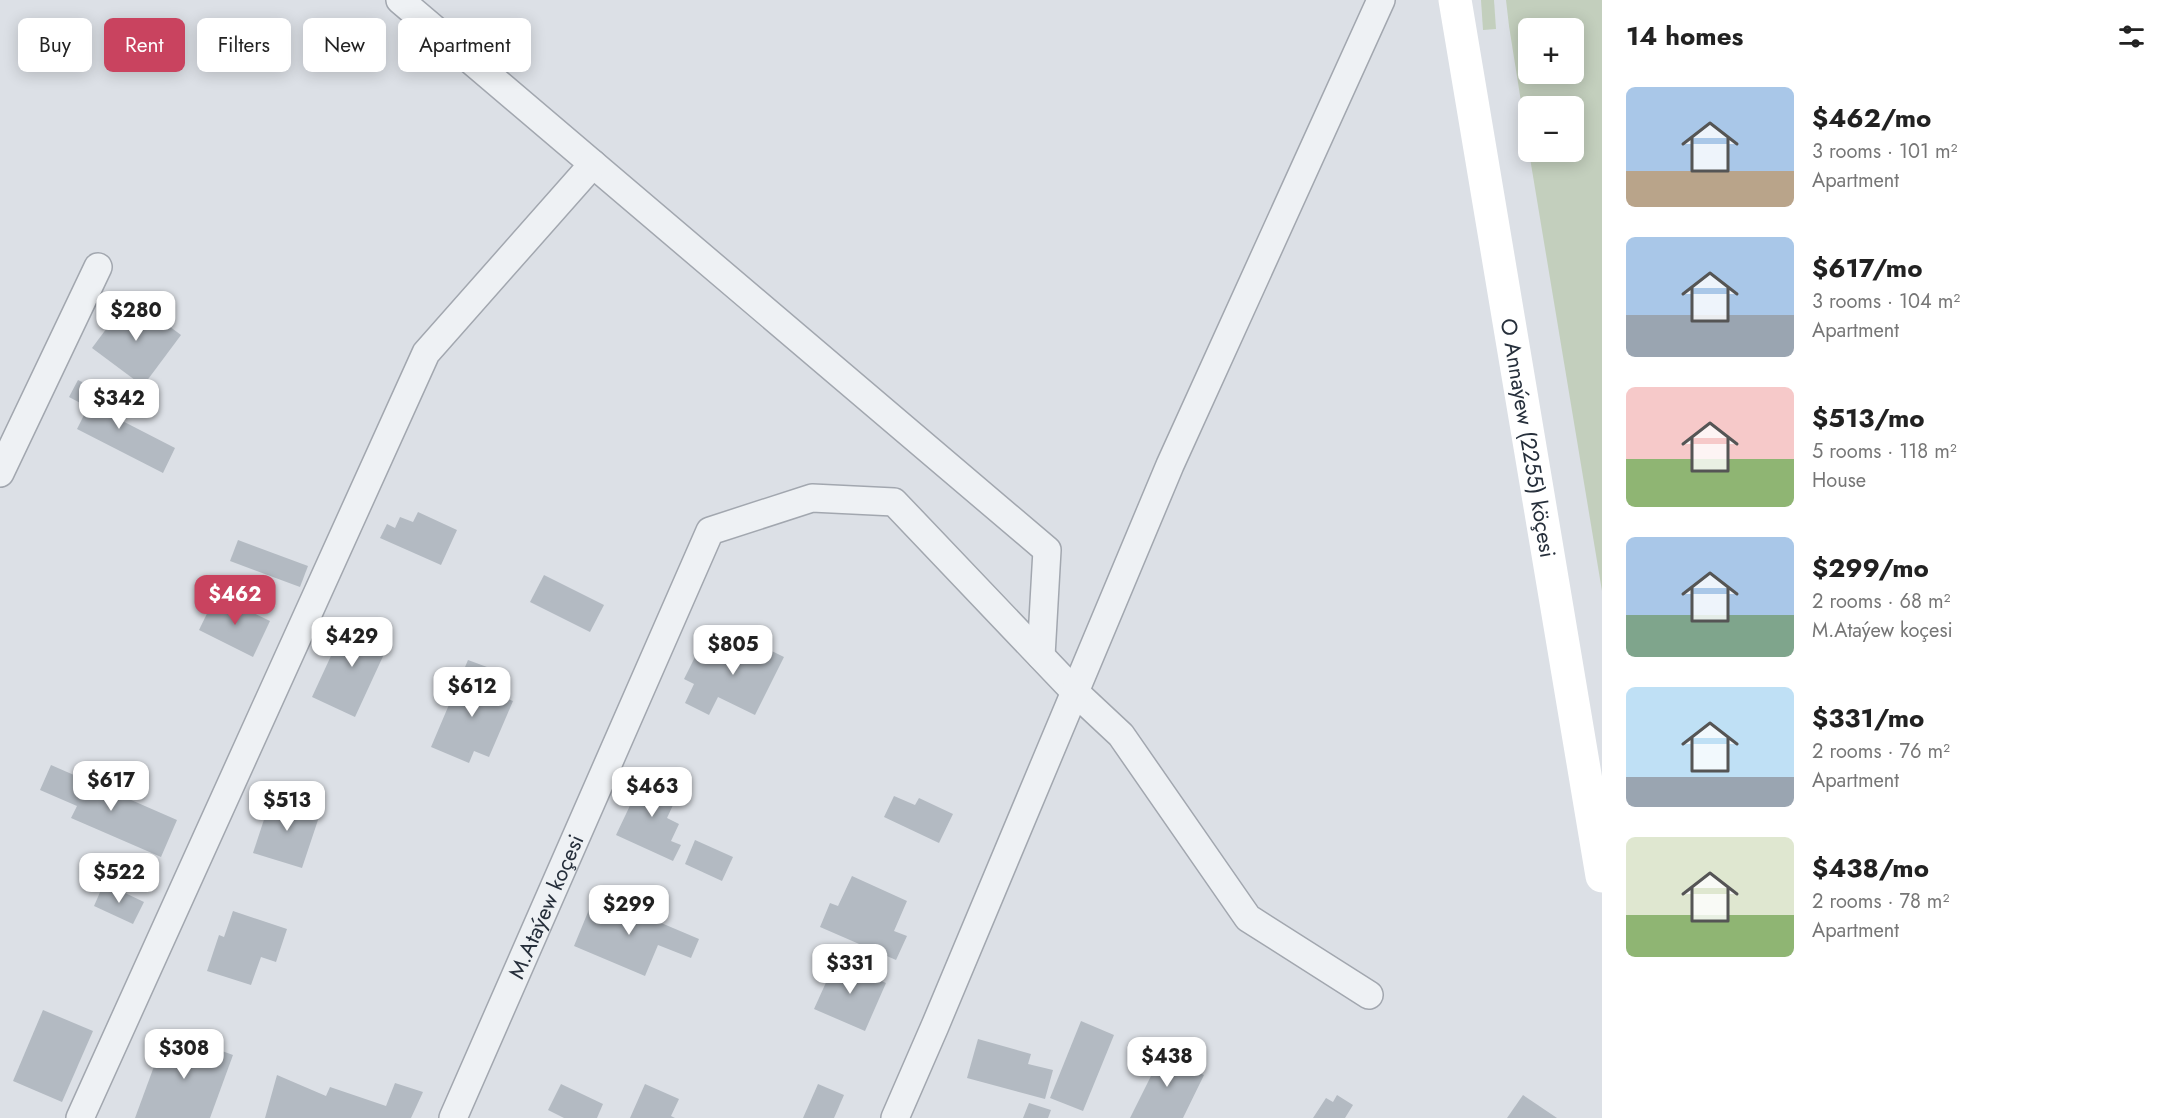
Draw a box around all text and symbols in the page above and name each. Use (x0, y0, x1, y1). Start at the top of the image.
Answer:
text: 14 homes (1626, 17, 1743, 55)
chip: Buy (18, 18, 92, 72)
chip: Rent (104, 18, 185, 72)
chip: Filters (197, 18, 291, 72)
chip: New (303, 18, 386, 72)
chip: Apartment (398, 18, 531, 72)
map controls (1518, 18, 1584, 162)
button: + (1518, 18, 1584, 84)
icon: filters (2115, 20, 2148, 53)
button: − (1518, 96, 1584, 162)
text: $462/mo (1812, 99, 1931, 137)
icon: home (1674, 111, 1746, 183)
text: 3 rooms · 101 m² (1812, 137, 1958, 166)
text: Apartment (1812, 166, 1899, 195)
text: $617/mo (1812, 249, 1923, 287)
icon: home (1674, 261, 1746, 333)
text: 3 rooms · 104 m² (1812, 287, 1960, 316)
pin: $280 (100, 291, 172, 342)
text: $280 (110, 296, 162, 325)
street label: O Annaýew (2255) köçesi (1493, 316, 1564, 560)
text: Apartment (1812, 316, 1899, 345)
pin: $342 (83, 379, 155, 430)
text: $342 (93, 384, 145, 413)
text: $513/mo (1812, 399, 1925, 437)
icon: home (1674, 411, 1746, 483)
text: 5 rooms · 118 m² (1812, 437, 1957, 466)
text: House (1812, 466, 1866, 495)
text: $299/mo (1812, 549, 1929, 587)
icon: home (1674, 561, 1746, 633)
pin: $462 (199, 575, 271, 626)
text: $462 (209, 580, 261, 609)
text: 2 rooms · 68 m² (1812, 587, 1950, 616)
text: M.Ataýew koçesi (1812, 616, 1953, 645)
pin: $429 (316, 617, 388, 668)
text: $429 (326, 622, 378, 651)
pin: $805 (697, 625, 769, 676)
text: $805 (707, 630, 759, 659)
pin: $612 (436, 667, 508, 718)
text: $612 (447, 672, 497, 701)
text: $331/mo (1812, 699, 1924, 737)
icon: home (1674, 711, 1746, 783)
text: 2 rooms · 76 m² (1812, 737, 1950, 766)
pin: $617 (75, 761, 147, 812)
text: $617 (87, 766, 135, 795)
text: Apartment (1812, 766, 1899, 795)
pin: $463 (616, 767, 688, 818)
text: $463 (626, 772, 678, 801)
pin: $513 (251, 781, 323, 832)
text: $513 (263, 786, 311, 815)
street label: M.Ataýew koçesi (500, 829, 591, 984)
text: $438/mo (1812, 849, 1929, 887)
pin: $522 (83, 853, 155, 904)
text: $522 (93, 858, 145, 887)
icon: home (1674, 861, 1746, 933)
pin: $299 (593, 885, 665, 936)
text: 2 rooms · 78 m² (1812, 887, 1949, 916)
text: $299 (603, 890, 655, 919)
text: Apartment (1812, 916, 1899, 945)
pin: $331 (814, 944, 886, 995)
text: $331 (826, 949, 874, 978)
pin: $308 (148, 1029, 220, 1080)
text: $308 (159, 1034, 209, 1063)
pin: $438 (1131, 1037, 1203, 1088)
text: $438 (1141, 1042, 1193, 1071)

